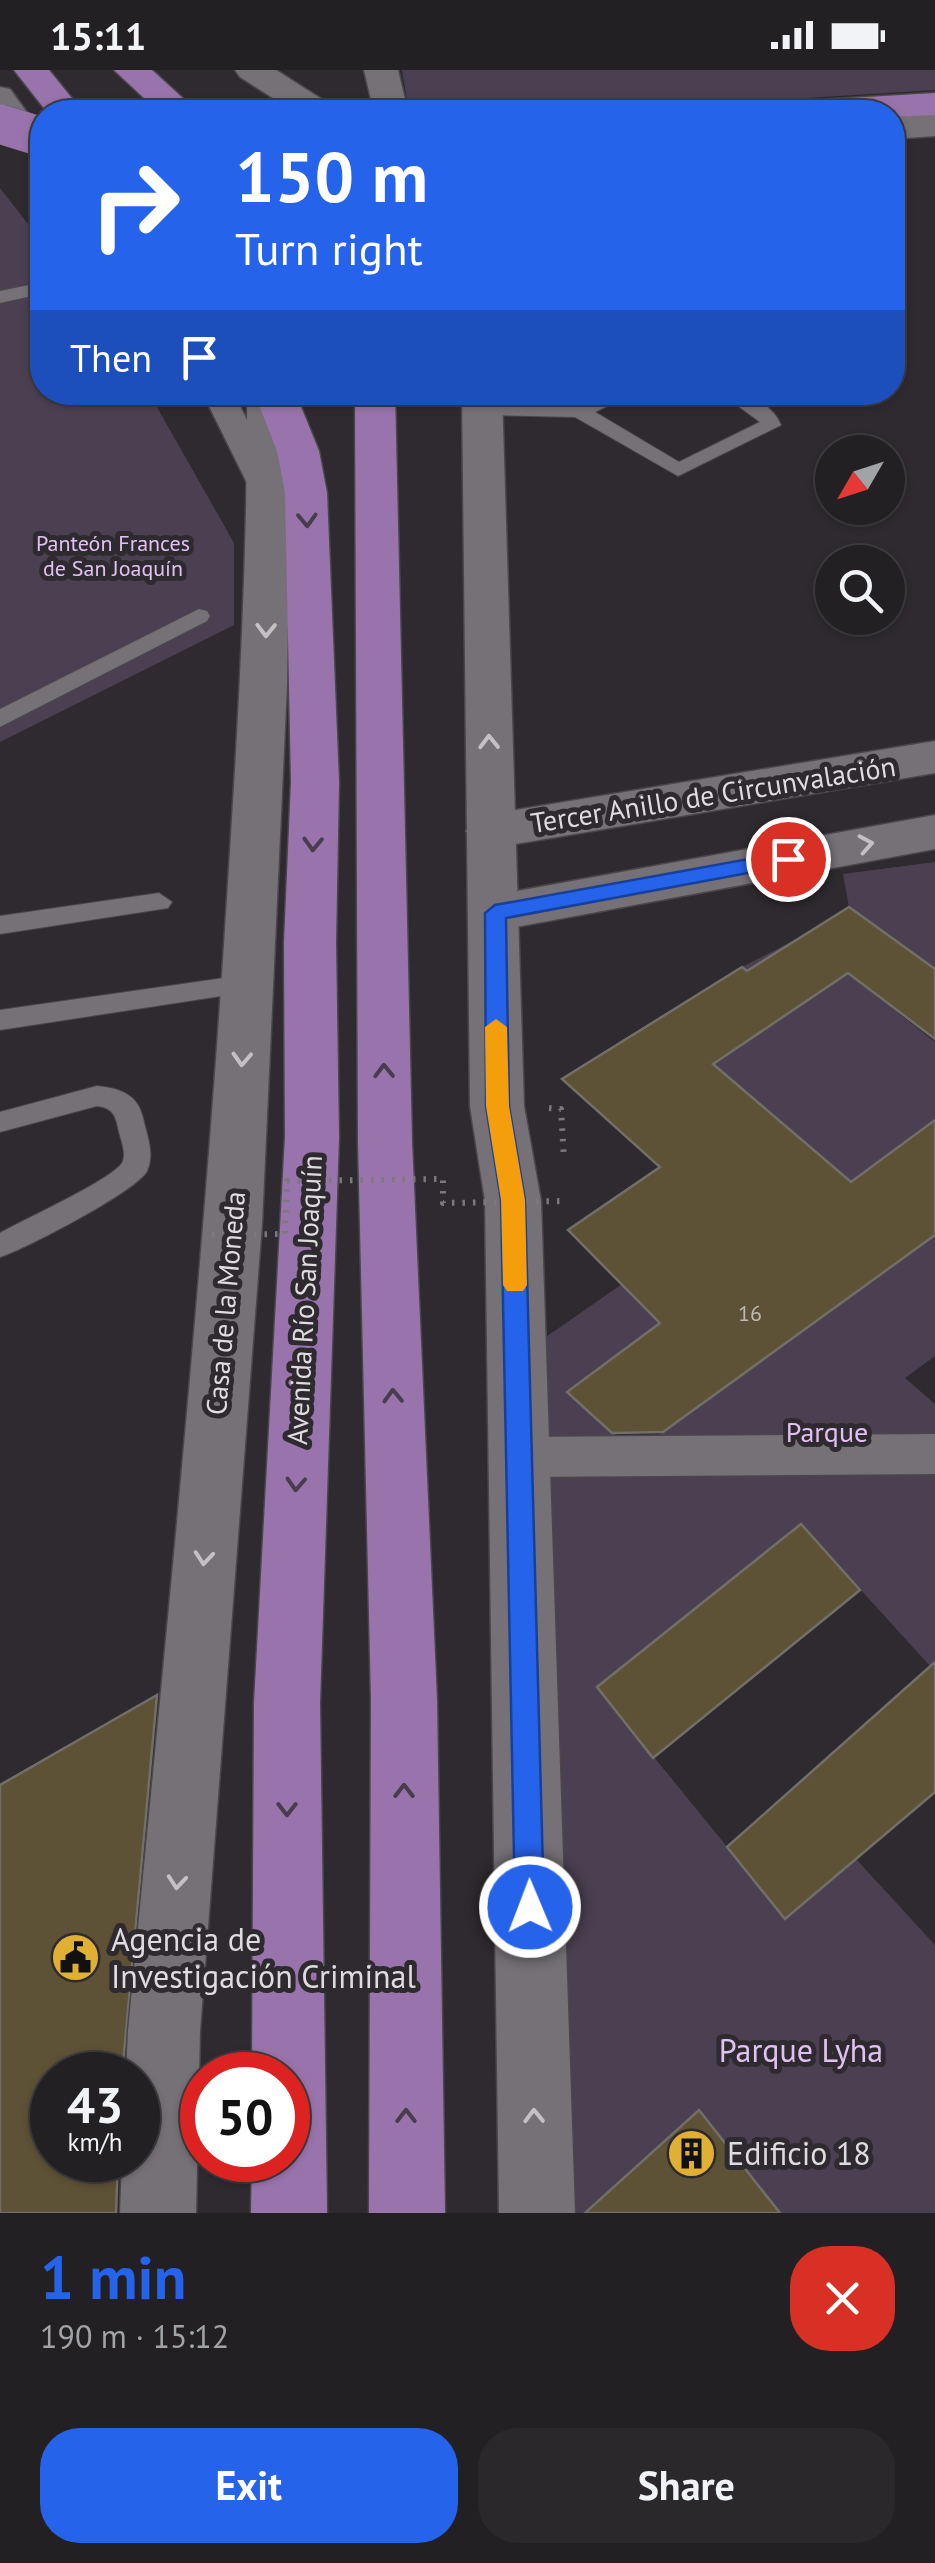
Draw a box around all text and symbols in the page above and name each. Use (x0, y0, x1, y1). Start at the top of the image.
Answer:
text: 15:11 (50, 11, 146, 60)
text: 150 m (235, 131, 428, 221)
icon: right (70, 140, 200, 270)
text: Turn right (235, 219, 423, 277)
icon: arrive (172, 330, 227, 385)
text: Then (70, 333, 152, 382)
north arrow (815, 435, 905, 525)
map controls (815, 435, 905, 635)
one-way arrow (297, 512, 318, 528)
park label: Panteón Frances de San Joaquín (36, 529, 190, 582)
button: search (815, 545, 905, 635)
one-way arrow (255, 622, 276, 638)
one-way arrow (479, 734, 500, 750)
street label: Tercer Anillo de Circunvalación (528, 747, 898, 841)
pin (746, 817, 831, 902)
icon: arrive (761, 832, 816, 887)
one-way arrow (857, 835, 874, 856)
one-way arrow (302, 837, 323, 853)
one-way arrow (232, 1052, 253, 1068)
one-way arrow (373, 1062, 395, 1078)
street label: Avenida Río San Joaquín (278, 1154, 330, 1446)
street label: Casa de la Moneda (197, 1190, 253, 1416)
house number: 16 (738, 1299, 762, 1327)
one-way arrow (383, 1387, 404, 1403)
park label: Parque (786, 1413, 868, 1450)
one-way arrow (286, 1476, 307, 1492)
one-way arrow (193, 1550, 215, 1566)
one-way arrow (393, 1782, 415, 1798)
one-way arrow (276, 1802, 298, 1817)
position arrow (478, 1855, 582, 1959)
one-way arrow (166, 1874, 188, 1890)
place label: Agencia de Investigación Criminal (111, 1918, 416, 1997)
public building icon: Agencia de Investigación Criminal (50, 1931, 102, 1983)
park label: Parque Lyha (719, 2029, 883, 2071)
speed limit sign: 50 (180, 2052, 310, 2182)
text: 43 (67, 2072, 123, 2137)
one-way arrow (395, 2107, 417, 2122)
one-way arrow (524, 2107, 545, 2123)
text: km/h (68, 2126, 122, 2158)
building icon: Edificio 18 (666, 2127, 718, 2179)
place label: Edificio 18 (727, 2132, 871, 2174)
text: 1 min (40, 2238, 186, 2316)
button: close (790, 2246, 895, 2351)
text: 190 m · 15:12 (40, 2315, 229, 2357)
button: Exit (40, 2428, 458, 2543)
button: Share (478, 2428, 895, 2543)

